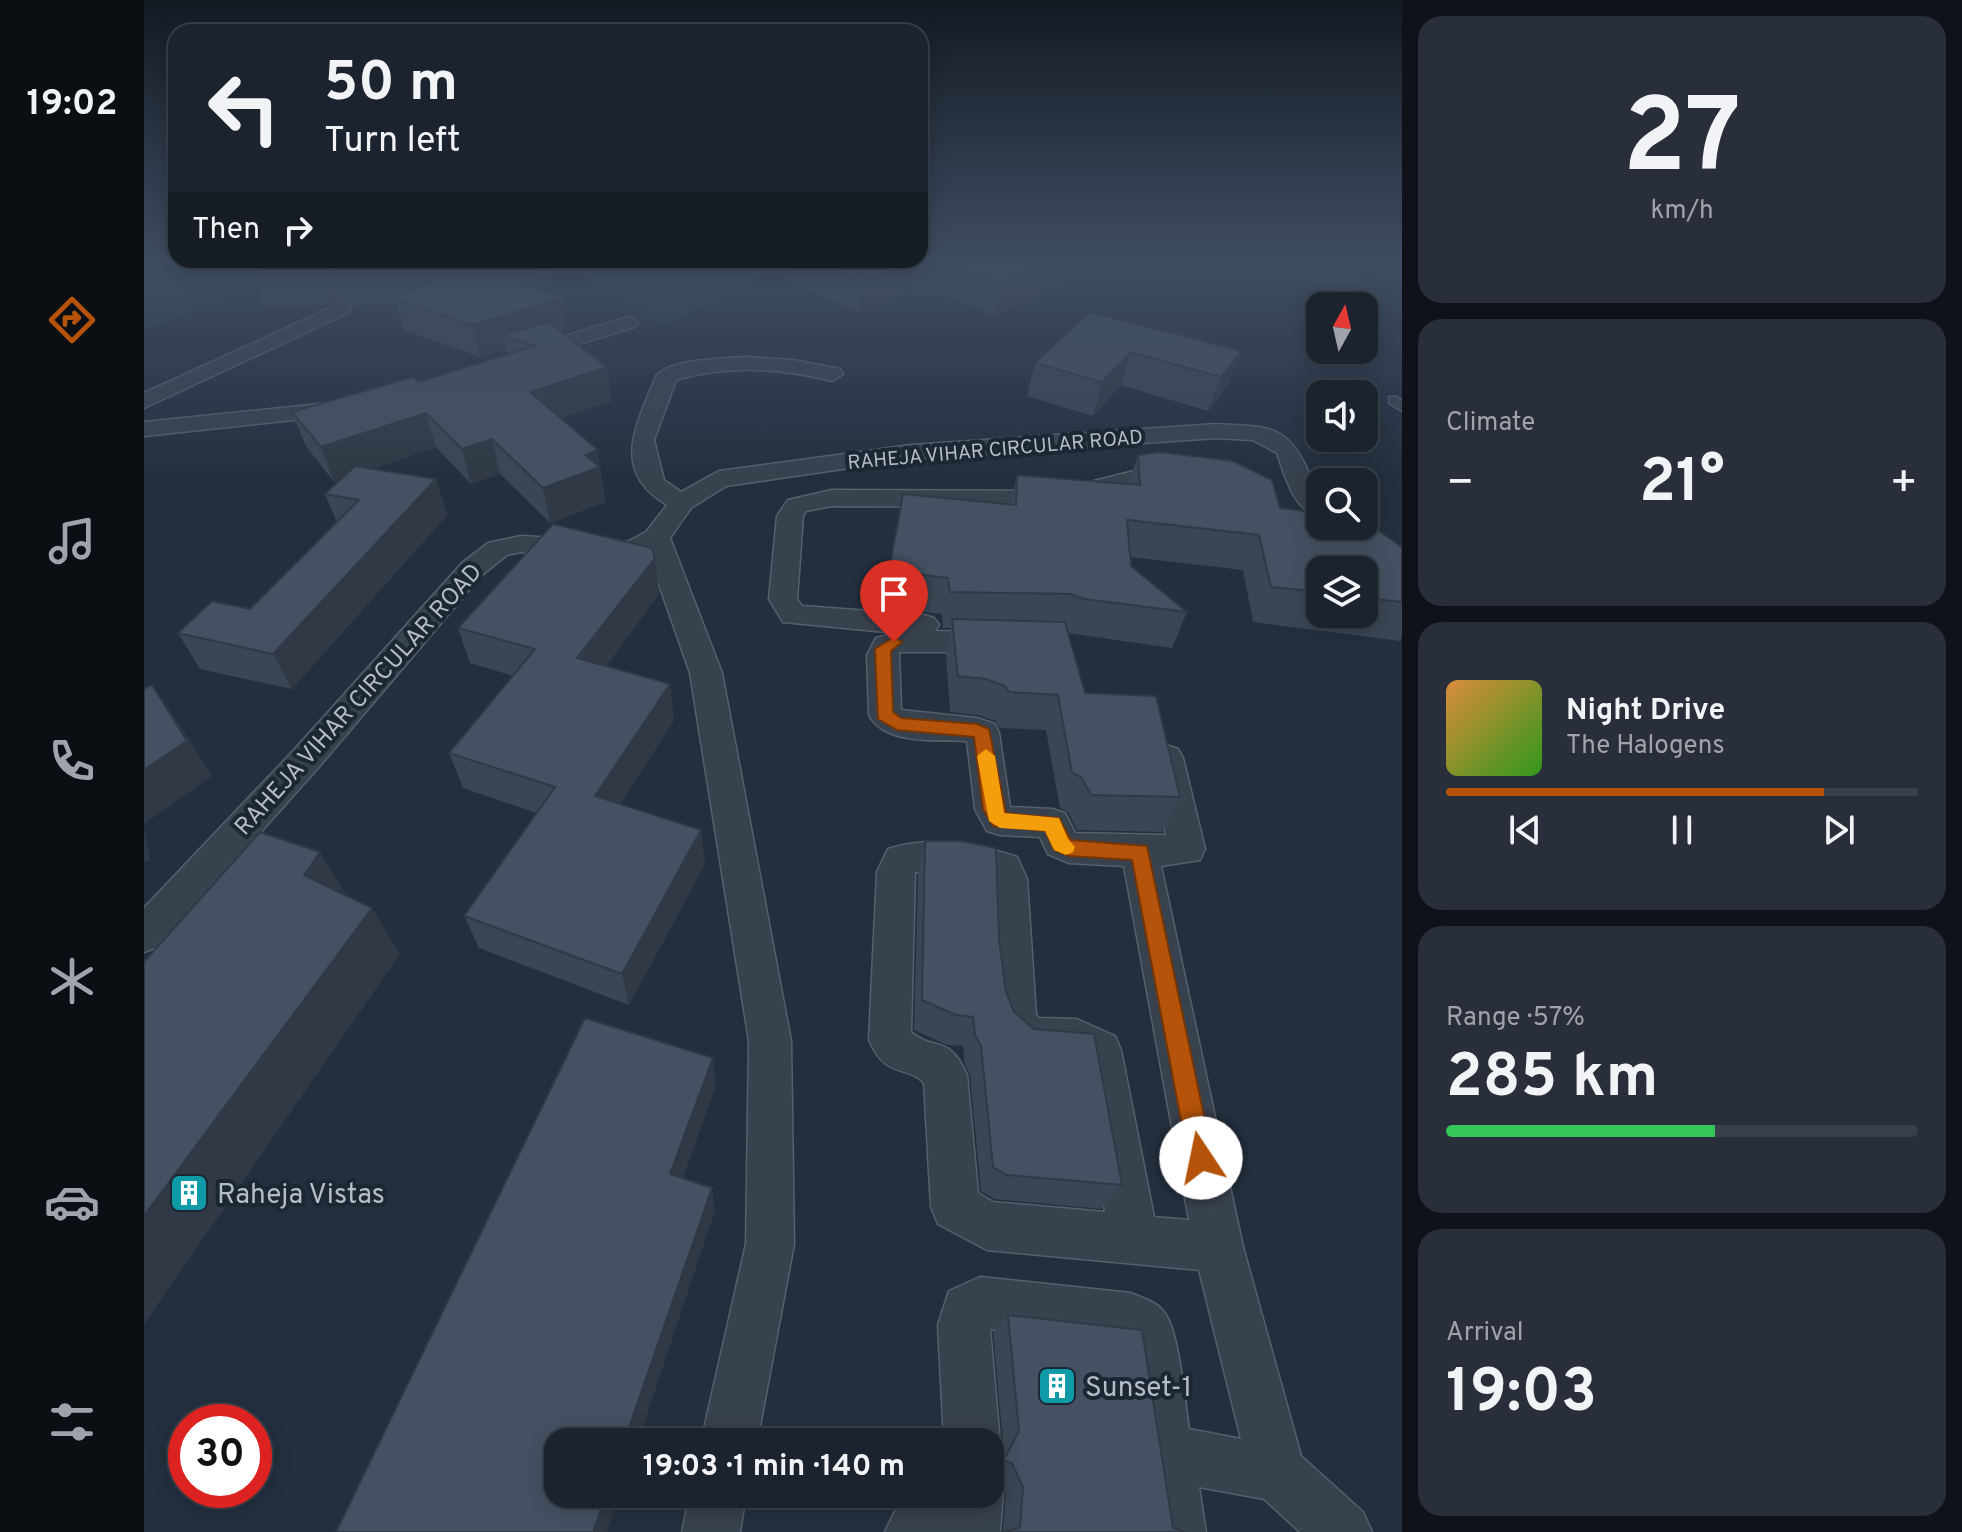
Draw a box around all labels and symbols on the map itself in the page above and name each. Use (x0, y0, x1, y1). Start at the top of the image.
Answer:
north arrow (1306, 292, 1378, 364)
street label: RAHEJA VIHAR CIRCULAR ROAD (846, 425, 1144, 477)
street label: RAHEJA VIHAR CIRCULAR ROAD (229, 558, 490, 843)
pin (860, 560, 928, 642)
position arrow (1159, 1116, 1243, 1200)
building icon: Raheja Vistas (168, 1172, 210, 1214)
place label: Raheja Vistas (217, 1178, 385, 1214)
building icon: Sunset-1 (1036, 1365, 1078, 1407)
place label: Sunset-1 (1085, 1371, 1192, 1407)
speed limit sign: 30 (168, 1404, 272, 1508)

